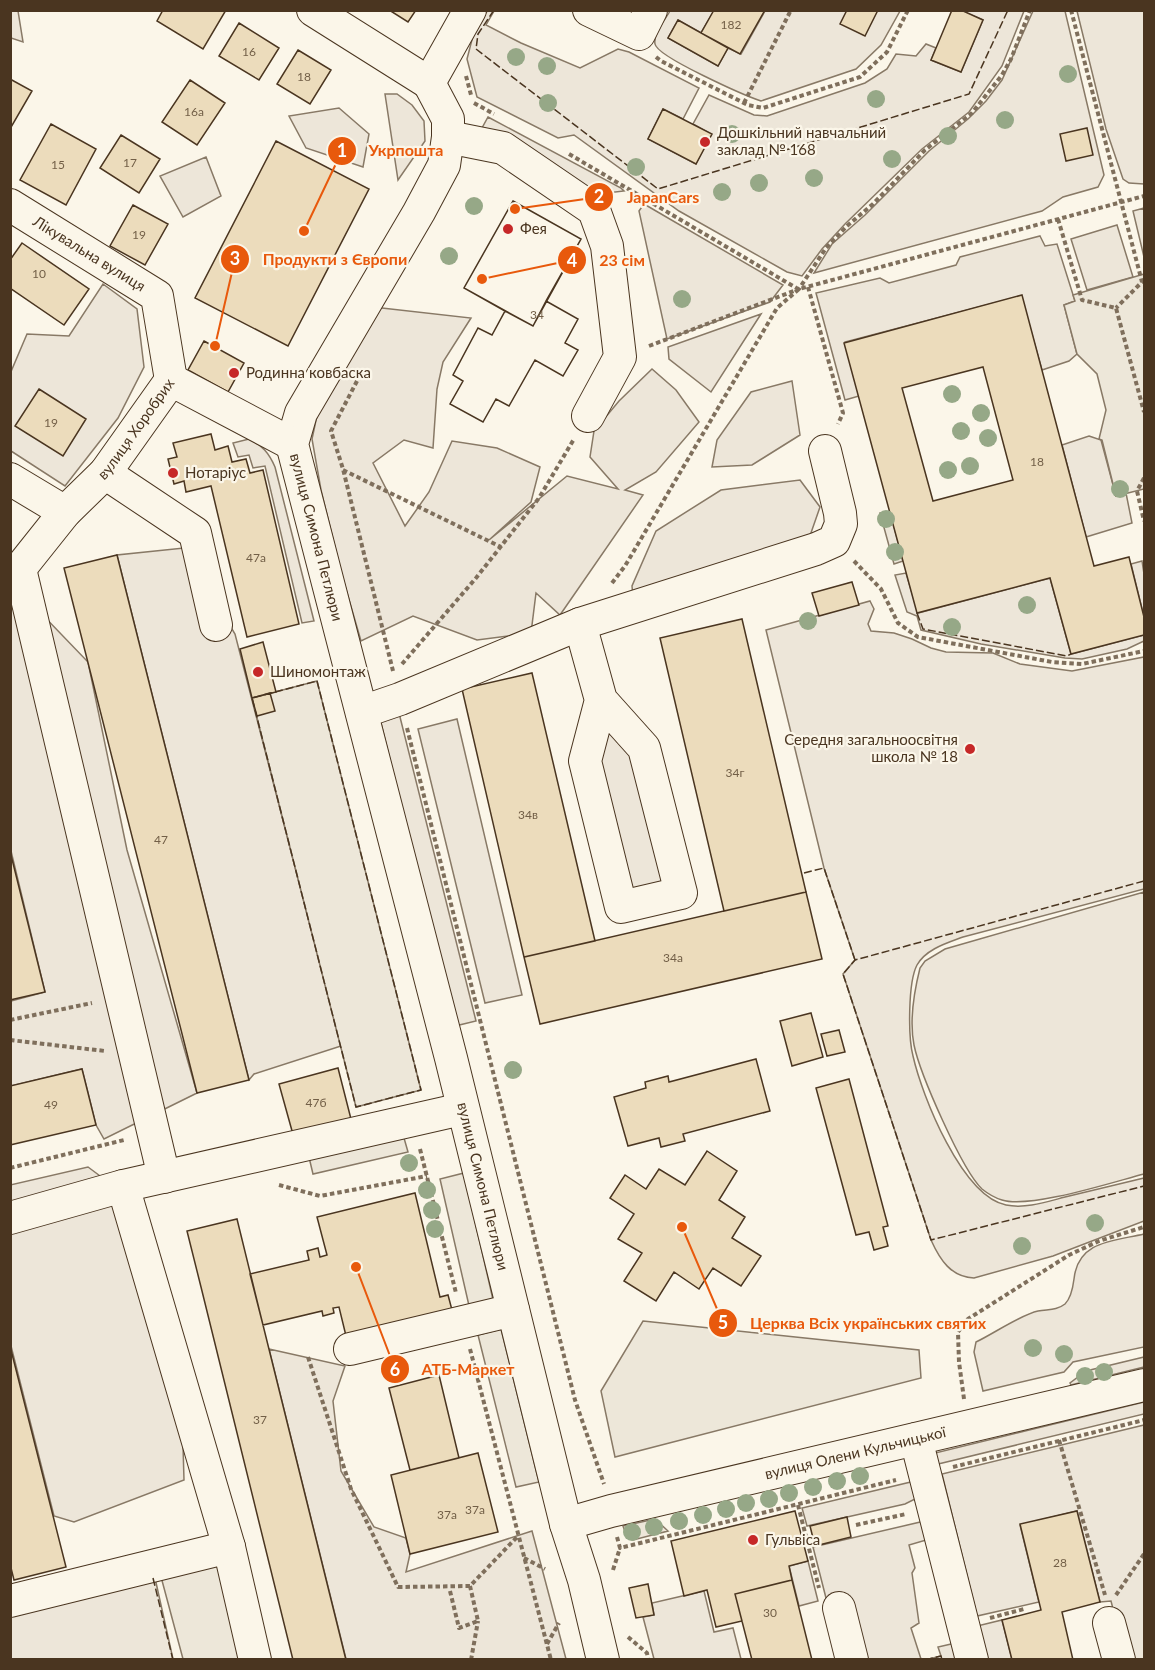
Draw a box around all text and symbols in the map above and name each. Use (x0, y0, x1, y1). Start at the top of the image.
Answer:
house number: 182 (721, 17, 741, 32)
house number: 16 (242, 44, 256, 59)
house number: 18 (297, 69, 311, 84)
house number: 16а (184, 104, 204, 119)
place label: Дошкільний навчальний заклад № 168 (717, 123, 886, 158)
callout: Укрпошта (327, 134, 456, 168)
marker: Дошкільний навчальний заклад № 168 (698, 135, 712, 149)
text: 1 (337, 139, 347, 161)
text: Укрпошта (368, 140, 443, 159)
house number: 17 (123, 155, 137, 170)
house number: 15 (51, 157, 65, 172)
callout: JapanCars (584, 180, 711, 214)
text: 2 (594, 185, 604, 207)
text: JapanCars (627, 187, 699, 206)
street label: Лікувальна вулиця (29, 211, 149, 295)
place label: Фея (520, 219, 547, 237)
marker: Фея (501, 222, 515, 236)
house number: 19 (132, 227, 146, 242)
callout: Продукти з Європи (220, 242, 419, 276)
callout: 23 сім (557, 243, 657, 277)
text: 3 (230, 247, 240, 269)
text: Продукти з Європи (263, 249, 407, 268)
text: 4 (567, 249, 577, 271)
text: 23 сім (599, 250, 645, 269)
house number: 10 (32, 266, 46, 281)
house number: 34 (530, 307, 544, 322)
place label: Родинна ковбаска (246, 363, 371, 381)
marker: Родинна ковбаска (227, 366, 241, 380)
street label: вулиця Хоробрих (94, 374, 178, 483)
house number: 19 (44, 415, 58, 430)
street label: вулиця Симона Петлюри (287, 451, 347, 623)
house number: 18 (1030, 454, 1044, 469)
place label: Нотаріус (185, 463, 246, 481)
marker: Нотаріус (166, 466, 180, 480)
house number: 47а (246, 550, 266, 565)
place label: Шиномонтаж (270, 662, 366, 680)
marker: Шиномонтаж (251, 665, 265, 679)
place label: Середня загальноосвітня школа № 18 (784, 730, 958, 765)
marker: Середня загальноосвітня школа № 18 (963, 742, 977, 756)
house number: 34г (726, 765, 744, 780)
house number: 34в (518, 807, 538, 822)
house number: 47 (154, 832, 168, 847)
house number: 34а (663, 950, 683, 965)
house number: 47б (306, 1095, 326, 1110)
house number: 49 (44, 1097, 58, 1112)
street label: вулиця Симона Петлюри (454, 1100, 513, 1272)
callout: Церква Всіх українських святих (708, 1306, 998, 1340)
text: 5 (718, 1311, 728, 1333)
text: Церква Всіх українських святих (750, 1313, 987, 1332)
callout: АТБ-Маркет (380, 1352, 526, 1386)
text: 6 (390, 1358, 400, 1380)
text: АТБ-Маркет (421, 1359, 515, 1378)
house number: 37 (253, 1412, 267, 1427)
street label: вулиця Олени Кульчицької (763, 1422, 948, 1482)
house number: 37а (465, 1502, 485, 1517)
house number: 37а (437, 1507, 457, 1522)
place label: Гульвіса (765, 1530, 820, 1548)
marker: Гульвіса (746, 1533, 760, 1547)
house number: 28 (1053, 1555, 1067, 1570)
house number: 30 (763, 1605, 777, 1620)

